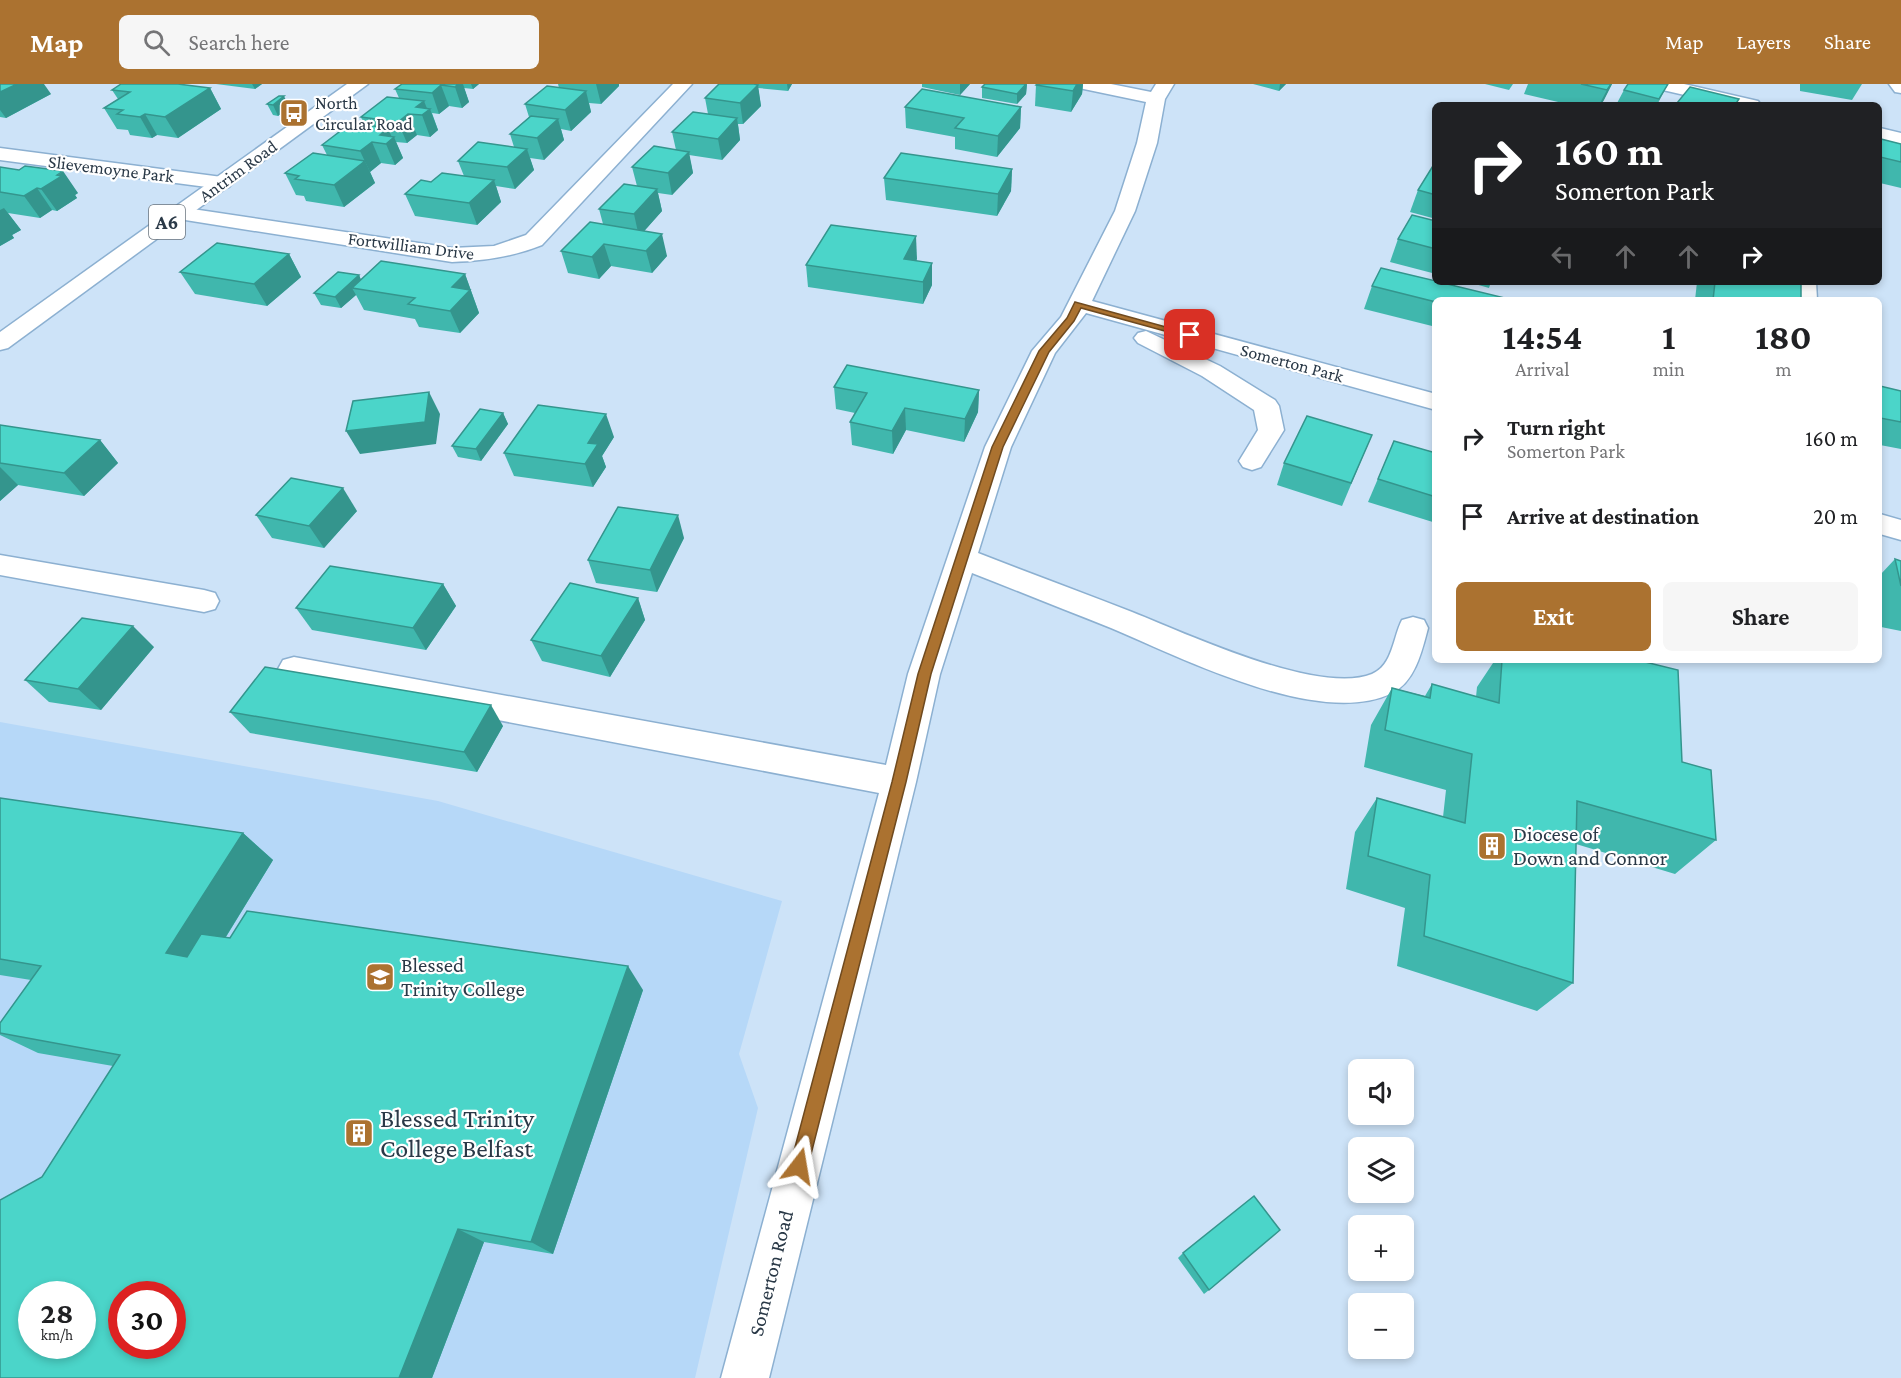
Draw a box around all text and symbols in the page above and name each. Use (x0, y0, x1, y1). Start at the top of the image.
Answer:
search box (119, 15, 539, 69)
icon: search (140, 26, 173, 59)
text: Map (30, 27, 83, 58)
text: Search here (188, 30, 289, 55)
text: Map (1665, 30, 1704, 54)
text: Layers (1737, 30, 1791, 54)
text: Share (1824, 30, 1871, 54)
place label: North Circular Road (315, 93, 413, 134)
bus stop icon: North Circular Road (278, 97, 310, 129)
icon: right (1456, 126, 1534, 204)
text: 160 m (1555, 127, 1663, 174)
street label: Antrim Road (195, 136, 281, 206)
street label: Slievemoyne Park (47, 151, 175, 187)
text: Somerton Park (1555, 176, 1714, 206)
road number: A6 (149, 205, 185, 239)
street label: Fortwilliam Drive (347, 228, 475, 264)
icon: left (1546, 240, 1579, 273)
icon: ahead (1609, 240, 1642, 273)
icon: ahead (1672, 240, 1705, 273)
icon: right (1735, 240, 1768, 273)
pin (1164, 309, 1215, 360)
text: 14:54 (1502, 317, 1582, 357)
text: 1 (1662, 317, 1676, 357)
text: 180 (1755, 317, 1812, 357)
icon: arrive (1173, 318, 1206, 351)
street label: Somerton Park (1238, 340, 1346, 386)
text: Arrival (1515, 358, 1570, 380)
text: min (1653, 358, 1685, 380)
text: m (1775, 358, 1791, 380)
text: Turn right (1507, 415, 1605, 440)
icon: right (1456, 422, 1489, 455)
text: 160 m (1805, 426, 1858, 451)
text: Somerton Park (1507, 440, 1625, 462)
icon: arrive (1456, 500, 1489, 533)
text: Arrive at destination (1507, 504, 1699, 529)
text: 20 m (1813, 504, 1858, 529)
button: Exit (1456, 582, 1651, 651)
button: Share (1663, 582, 1858, 651)
place label: Diocese of Down and Connor (1513, 822, 1668, 870)
building icon: Diocese of Down and Connor (1476, 830, 1508, 862)
place label: Blessed Trinity College (401, 953, 525, 1001)
school or university icon: Blessed Trinity College (364, 961, 396, 993)
map controls (1348, 1059, 1414, 1359)
button: sound (1348, 1059, 1414, 1125)
place label: Blessed Trinity College Belfast (380, 1104, 535, 1163)
building icon: Blessed Trinity College Belfast (343, 1117, 375, 1149)
position arrow (767, 1134, 831, 1198)
button: layers (1348, 1137, 1414, 1203)
street label: Somerton Road (744, 1208, 798, 1338)
button: + (1348, 1215, 1414, 1281)
speed limit sign: 30 (108, 1281, 186, 1359)
button: − (1348, 1293, 1414, 1359)
text: 28 (41, 1296, 73, 1329)
text: km/h (41, 1327, 73, 1343)

